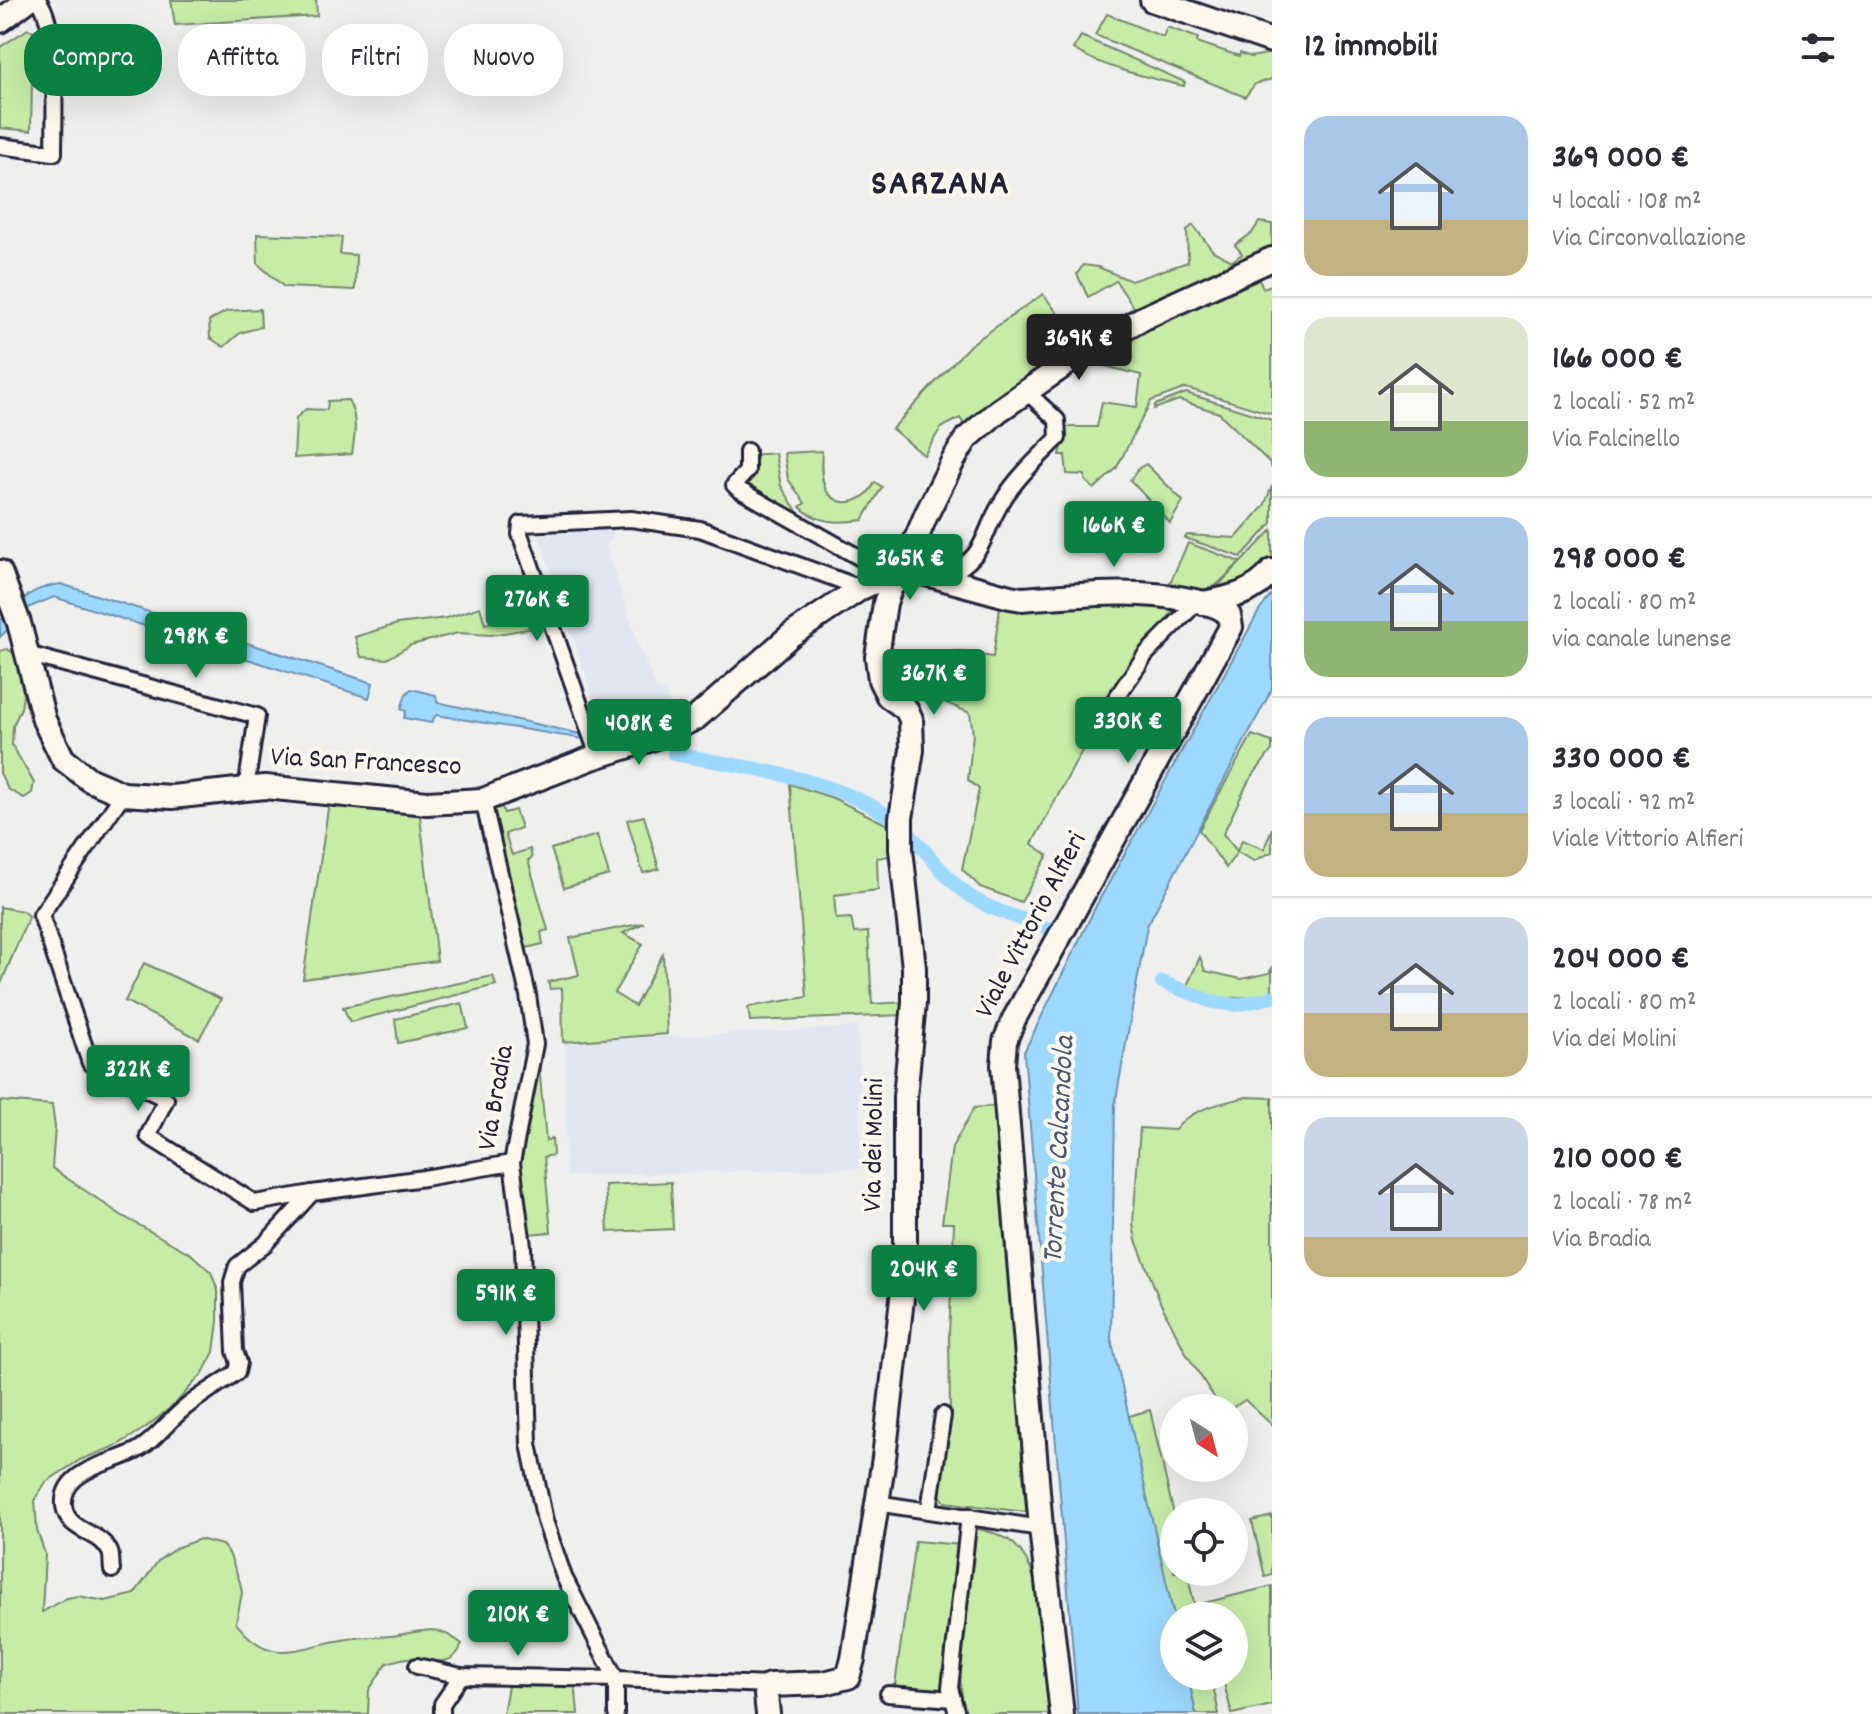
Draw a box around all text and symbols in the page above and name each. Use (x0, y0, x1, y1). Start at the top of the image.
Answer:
chip: Compra (24, 24, 162, 96)
chip: Affitta (178, 24, 306, 96)
chip: Filtri (322, 24, 428, 96)
chip: Nuovo (444, 24, 563, 96)
text: 12 immobili (1304, 24, 1437, 73)
icon: filters (1796, 26, 1840, 70)
text: 369 000 € (1552, 135, 1689, 184)
icon: home (1368, 148, 1464, 244)
district label: SARZANA (871, 160, 1011, 212)
text: 4 locali · 108 m² (1552, 184, 1702, 221)
text: Via Circonvallazione (1552, 221, 1746, 258)
pin: 369K € (1014, 314, 1144, 382)
text: 369K € (1045, 321, 1113, 358)
text: 166 000 € (1552, 336, 1683, 385)
icon: home (1368, 349, 1464, 445)
text: 2 locali · 52 m² (1552, 385, 1695, 422)
text: Via Falcinello (1552, 422, 1680, 459)
pin: 166K € (1049, 501, 1179, 569)
text: 166K € (1082, 508, 1146, 545)
pin: 365K € (845, 534, 975, 602)
text: 298 000 € (1552, 536, 1686, 585)
text: 365K € (876, 541, 944, 578)
icon: home (1368, 549, 1464, 645)
pin: 276K € (472, 575, 602, 643)
text: 276K € (504, 582, 570, 619)
text: 2 locali · 80 m² (1552, 585, 1696, 622)
pin: 298K € (131, 612, 261, 680)
text: 298K € (163, 619, 229, 656)
text: via canale lunense (1552, 622, 1731, 659)
pin: 367K € (869, 649, 999, 717)
text: 367K € (901, 656, 967, 693)
pin: 330K € (1063, 697, 1193, 765)
pin: 408K € (574, 699, 704, 767)
text: 330K € (1093, 704, 1163, 741)
text: 408K € (605, 706, 673, 743)
text: 330 000 € (1552, 736, 1691, 785)
street label: Via San Francesco (270, 739, 462, 789)
icon: home (1368, 749, 1464, 845)
text: 3 locali · 92 m² (1552, 785, 1695, 822)
text: Viale Vittorio Alfieri (1552, 822, 1743, 859)
street label: Viale Vittorio Alfieri (967, 826, 1099, 1026)
text: 204 000 € (1552, 936, 1690, 985)
icon: home (1368, 949, 1464, 1045)
text: 2 locali · 80 m² (1552, 985, 1696, 1022)
text: Via dei Molini (1552, 1022, 1676, 1059)
water label: Torrente Calcandola (1034, 1033, 1089, 1265)
street label: Via Bradia (469, 1041, 527, 1154)
pin: 322K € (73, 1045, 203, 1113)
text: 322K € (105, 1052, 171, 1089)
street label: Via dei Molini (855, 1078, 897, 1212)
text: 210 000 € (1552, 1136, 1683, 1185)
icon: home (1368, 1149, 1464, 1245)
text: 2 locali · 78 m² (1552, 1185, 1692, 1222)
text: Via Bradia (1552, 1222, 1651, 1259)
pin: 204K € (859, 1245, 989, 1313)
text: 204K € (890, 1252, 958, 1289)
pin: 591K € (441, 1269, 571, 1337)
text: 591K € (475, 1276, 537, 1313)
north arrow (1160, 1394, 1248, 1482)
map controls (1160, 1394, 1248, 1690)
button: locate (1160, 1498, 1248, 1586)
pin: 210K € (453, 1590, 583, 1658)
text: 210K € (486, 1597, 550, 1634)
button: layers (1160, 1602, 1248, 1690)

